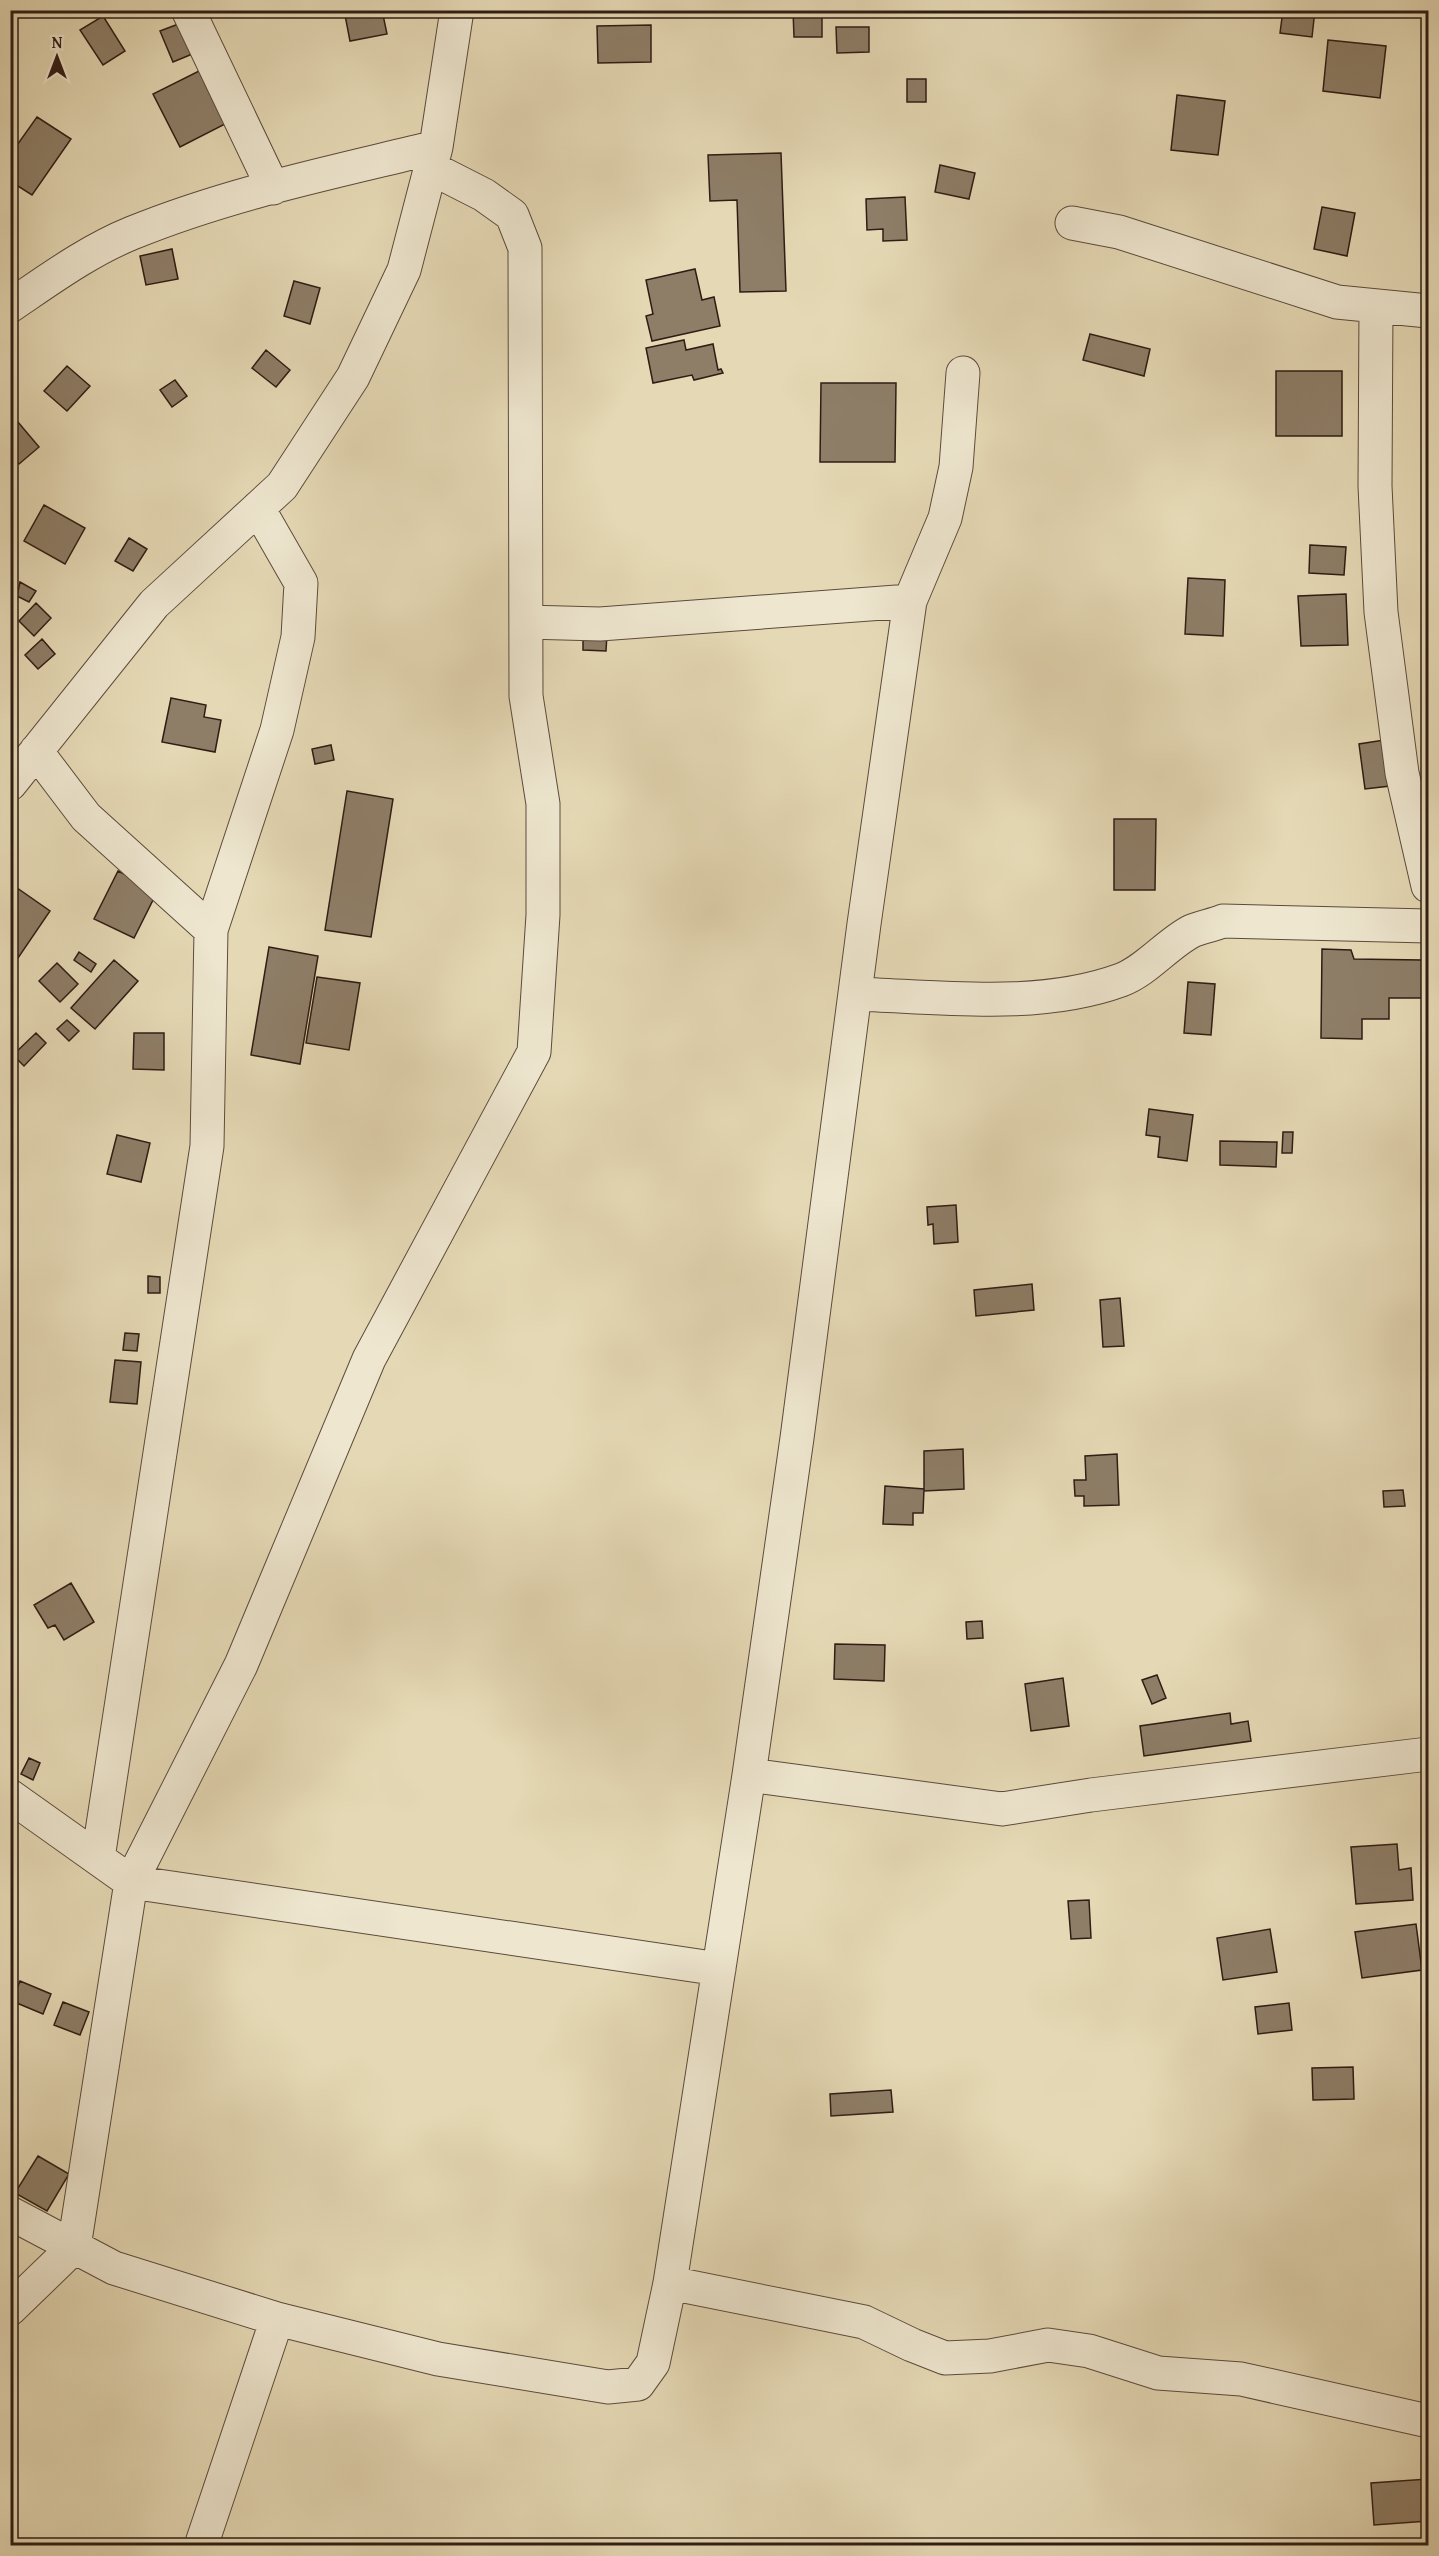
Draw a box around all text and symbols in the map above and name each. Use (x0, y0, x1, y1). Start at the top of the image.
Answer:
north arrow (27, 27, 87, 87)
text: N (52, 30, 63, 54)

